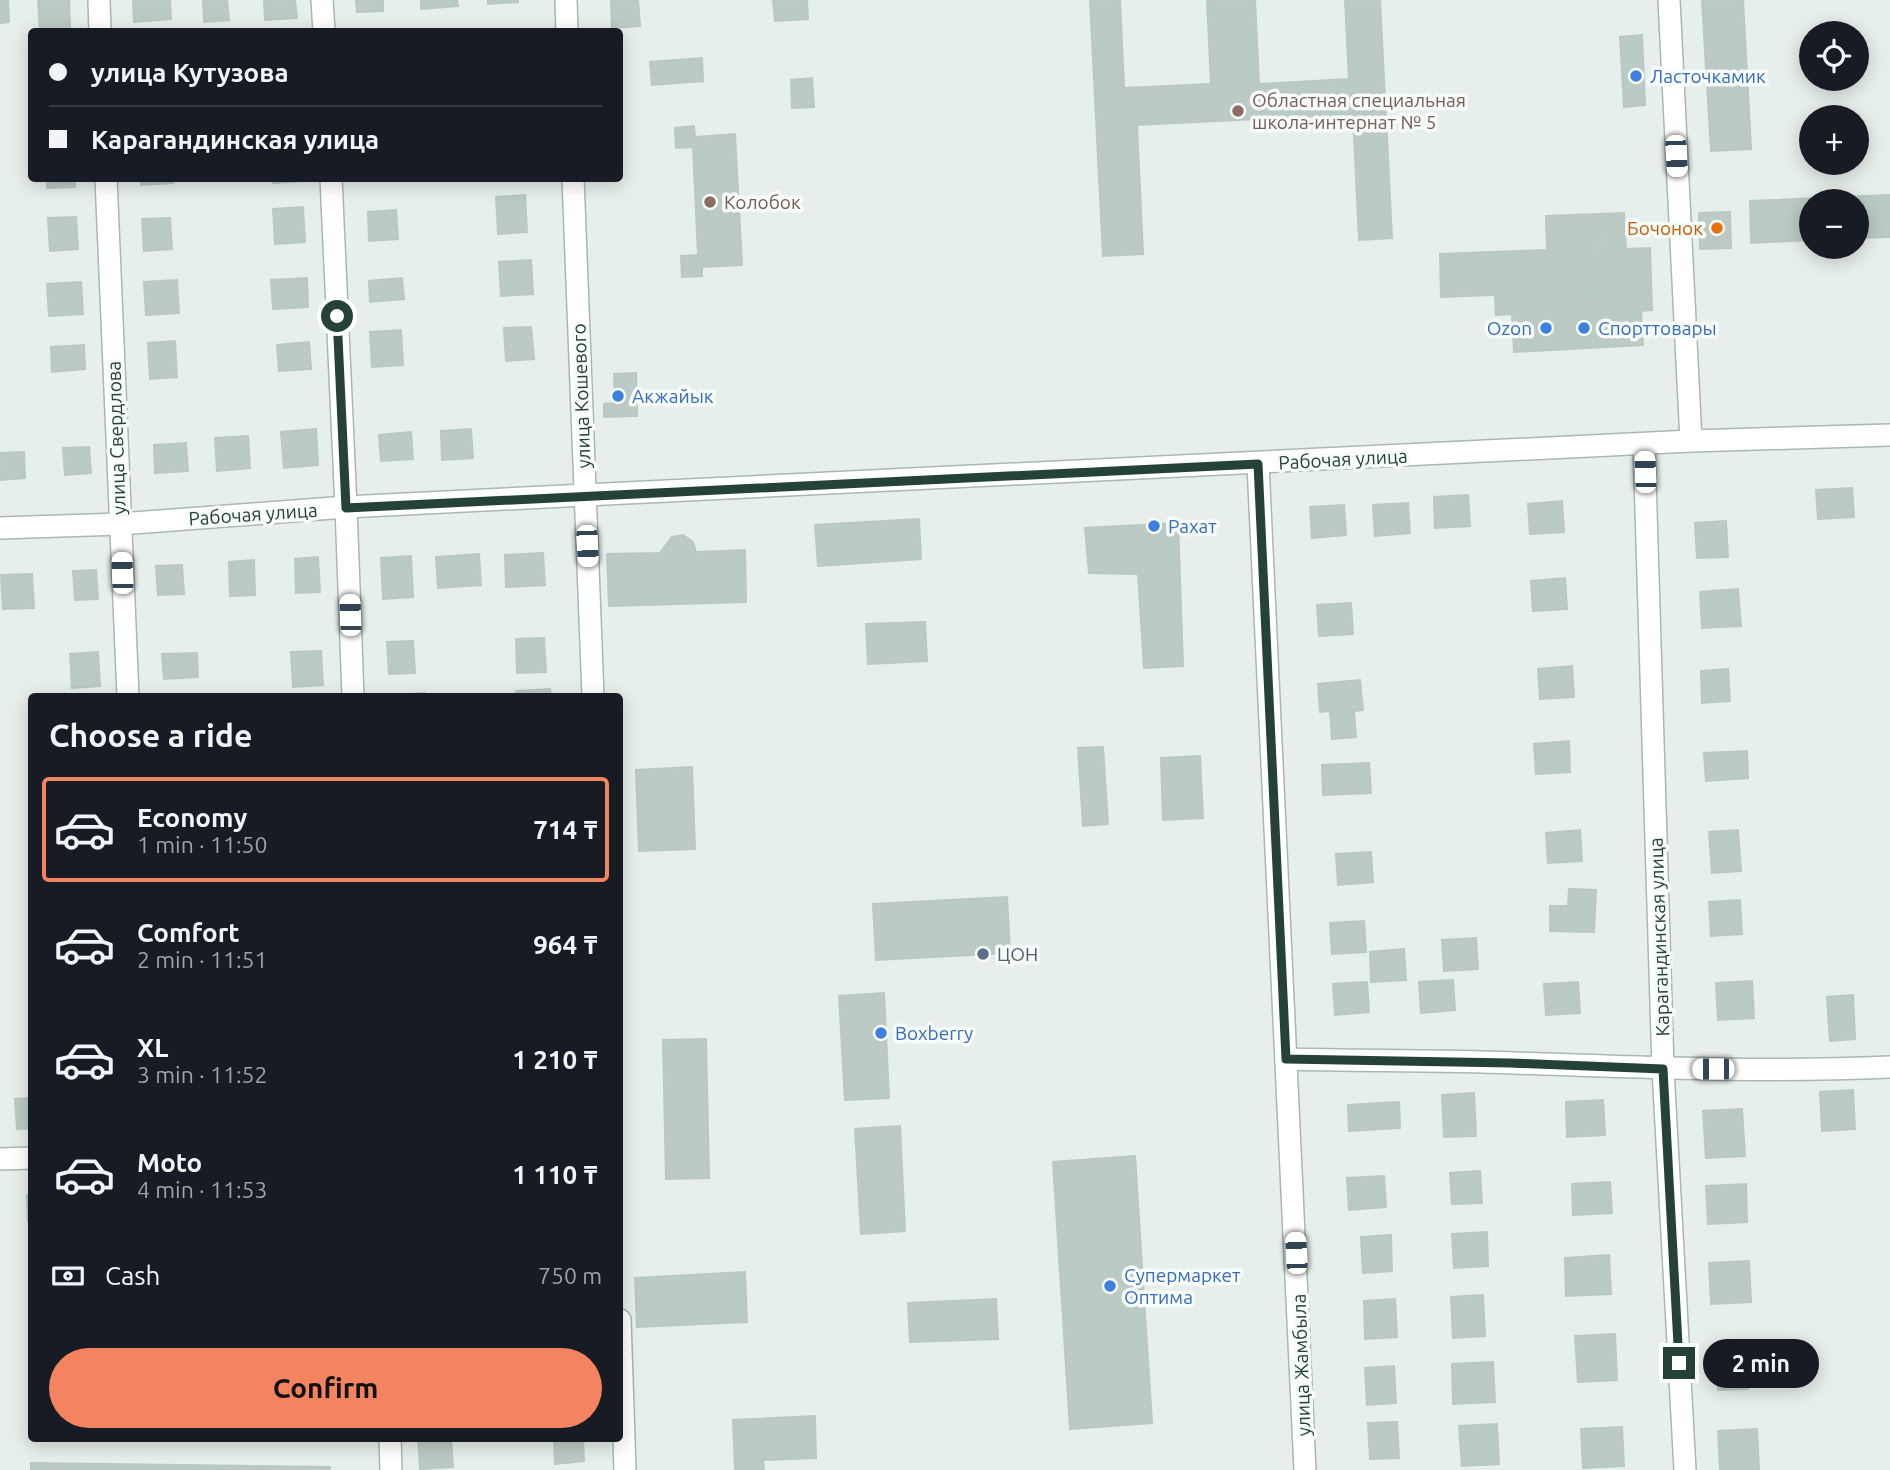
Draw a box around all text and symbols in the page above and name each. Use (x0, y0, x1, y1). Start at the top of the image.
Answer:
map controls (1799, 21, 1869, 259)
button: locate (1799, 21, 1869, 91)
text: улица Кутузова (91, 58, 289, 87)
place label: Ласточкамик (1650, 65, 1766, 87)
marker: Ласточкамик (1628, 68, 1644, 84)
place label: Областная специальная школа-интернат № 5 (1252, 89, 1466, 133)
marker: Областная специальная школа-интернат № 5 (1230, 103, 1246, 119)
button: + (1799, 105, 1869, 175)
text: Карагандинская улица (91, 125, 379, 154)
car (1665, 134, 1688, 178)
button: − (1799, 189, 1869, 259)
place label: Колобок (724, 191, 801, 213)
marker: Колобок (702, 194, 718, 210)
place label: Бочонок (1627, 217, 1703, 239)
marker: Бочонок (1709, 220, 1725, 236)
route start (321, 300, 353, 332)
place label: Ozon (1487, 317, 1532, 339)
place label: Спорттовары (1598, 317, 1717, 339)
marker: Ozon (1538, 320, 1554, 336)
marker: Спорттовары (1576, 320, 1592, 336)
street label: улица Кошевого (567, 323, 595, 469)
street label: улица Свердлова (102, 361, 130, 515)
place label: Акжайык (632, 385, 714, 407)
marker: Акжайык (610, 388, 626, 404)
street label: Рабочая улица (1278, 445, 1408, 473)
car (1634, 451, 1657, 493)
street label: Рабочая улица (188, 499, 318, 529)
place label: Рахат (1168, 515, 1217, 537)
marker: Рахат (1146, 518, 1162, 534)
car (576, 524, 599, 568)
car (111, 552, 134, 594)
car (339, 594, 362, 636)
text: Choose a ride (49, 717, 252, 753)
icon: car (53, 798, 116, 861)
text: Economy (137, 803, 247, 832)
text: 714 ₸ (533, 815, 598, 844)
text: 1 min · 11:50 (137, 832, 268, 857)
street label: Карагандинская улица (1645, 837, 1673, 1037)
icon: car (53, 913, 116, 976)
text: Comfort (137, 918, 240, 947)
text: 964 ₸ (533, 930, 598, 959)
place label: ЦОН (997, 943, 1038, 965)
marker: ЦОН (975, 946, 991, 962)
text: 2 min · 11:51 (137, 947, 268, 972)
place label: Boxberry (895, 1022, 973, 1044)
marker: Boxberry (873, 1025, 889, 1041)
icon: car (53, 1028, 116, 1091)
text: XL (137, 1033, 168, 1062)
text: 1 210 ₸ (512, 1045, 598, 1074)
car (1693, 1059, 1735, 1080)
text: 3 min · 11:52 (137, 1062, 268, 1087)
icon: car (53, 1143, 116, 1206)
text: Moto (137, 1148, 202, 1177)
text: 1 110 ₸ (512, 1160, 598, 1189)
text: 4 min · 11:53 (137, 1177, 268, 1202)
car (1285, 1231, 1308, 1275)
icon: cash (49, 1257, 87, 1295)
text: Cash (105, 1261, 160, 1290)
text: 750 m (538, 1263, 602, 1288)
place label: Супермаркет Оптима (1124, 1264, 1241, 1308)
marker: Супермаркет Оптима (1102, 1278, 1118, 1294)
street label: улица Жамбыла (1288, 1293, 1314, 1437)
callout: 2 min (1704, 1338, 1819, 1388)
route end (1663, 1347, 1695, 1379)
button: Confirm (49, 1348, 602, 1428)
text: 2 min (1732, 1351, 1790, 1376)

